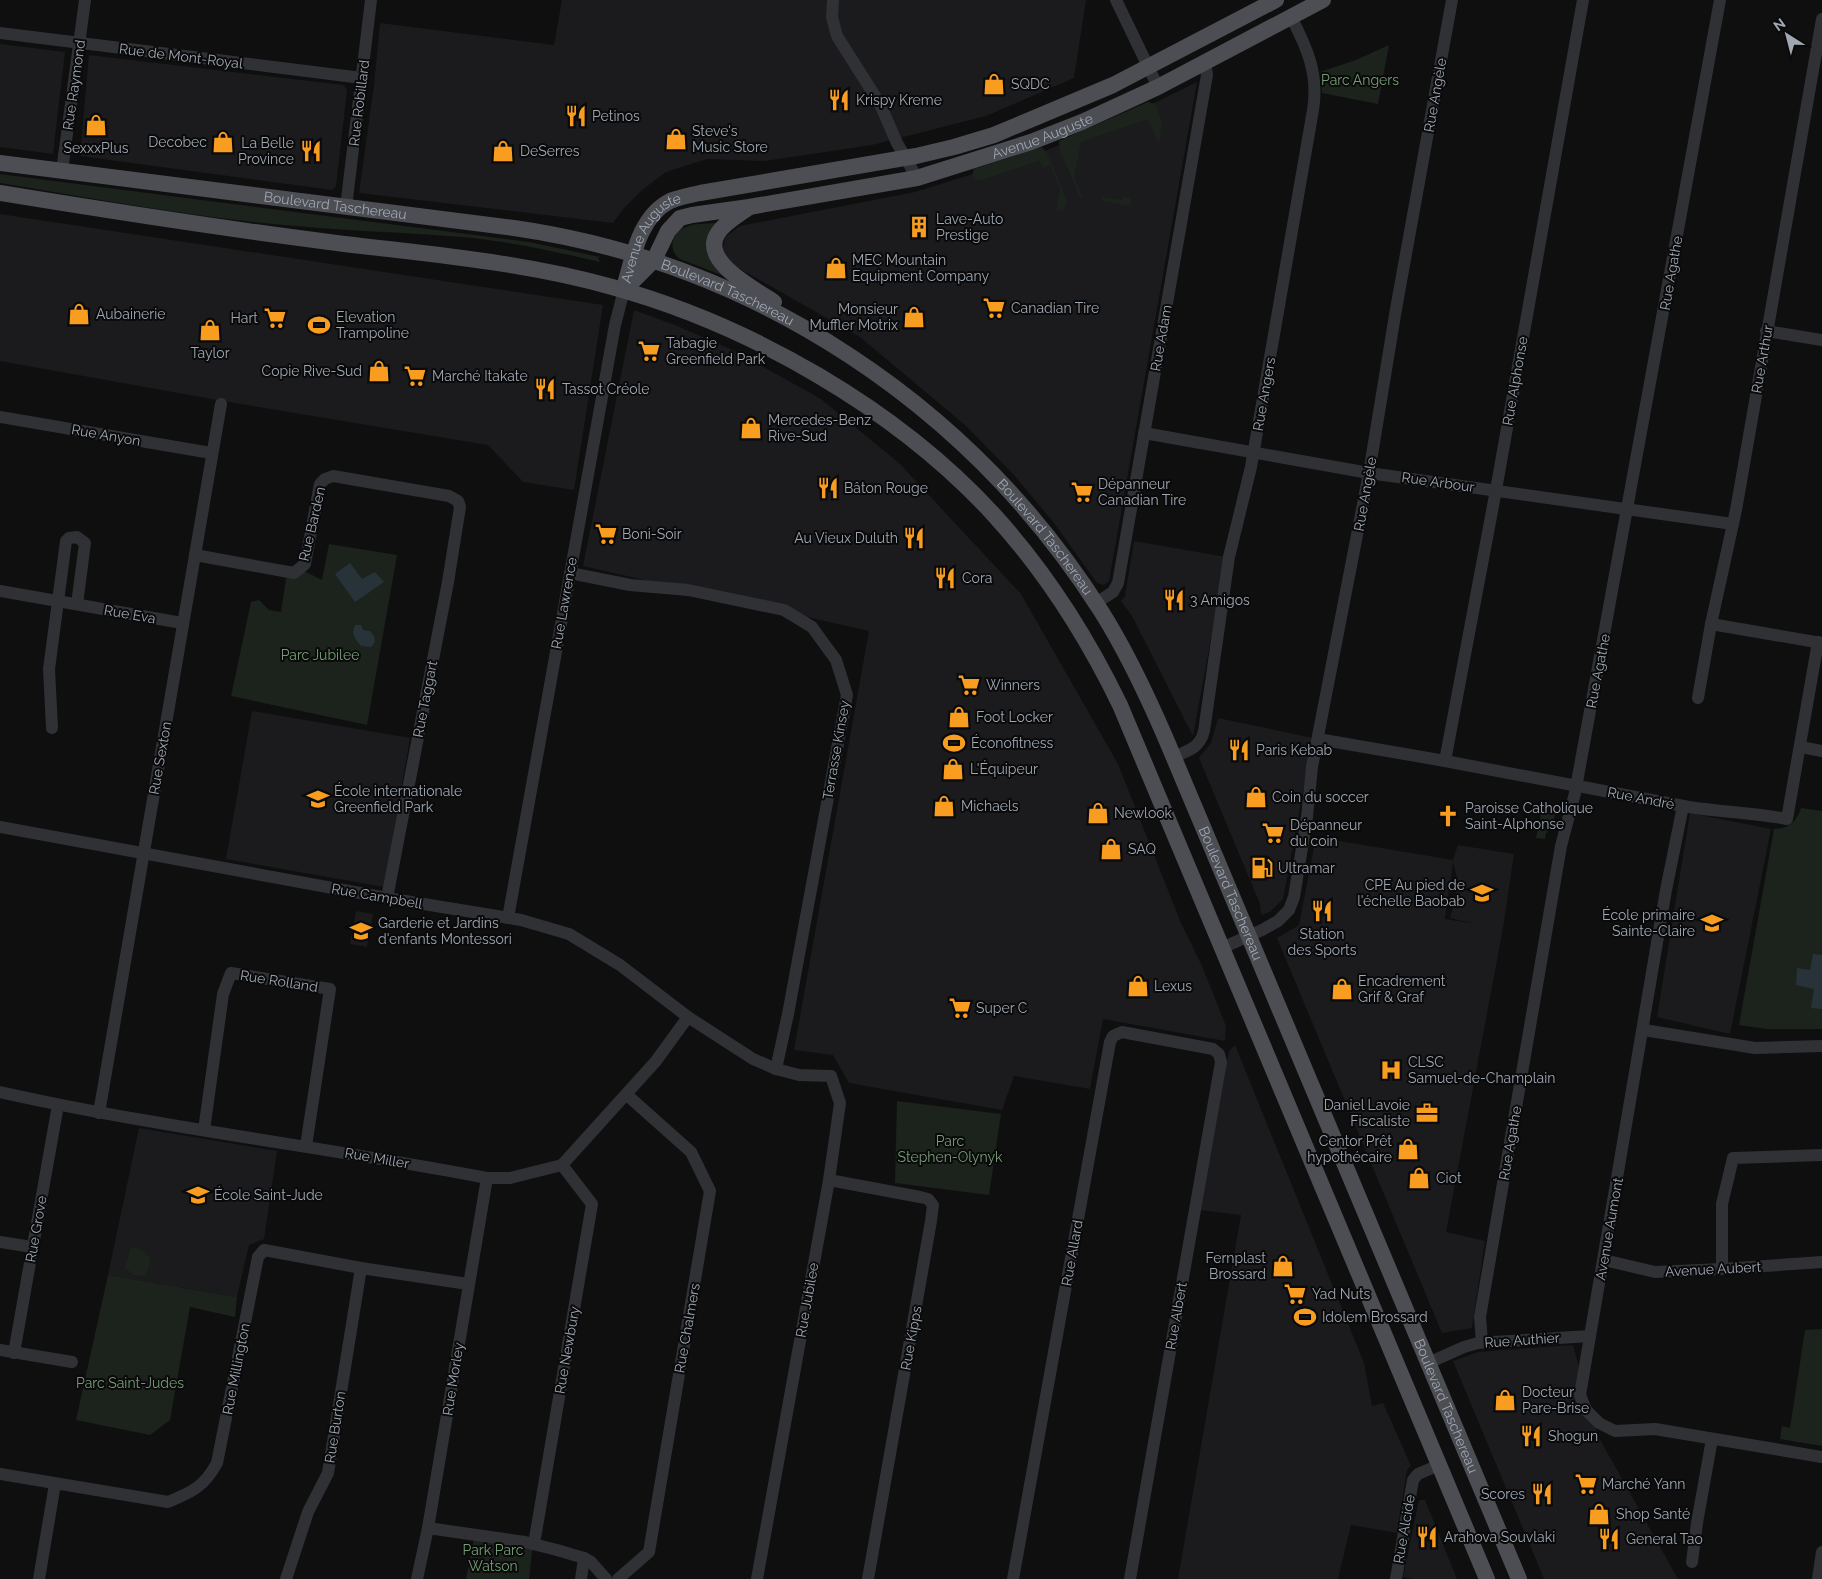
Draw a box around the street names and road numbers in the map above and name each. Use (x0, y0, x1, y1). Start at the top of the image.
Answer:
street label: Rue Raymond (60, 39, 88, 131)
street label: Rue de Mont-Royal (118, 40, 244, 72)
street label: Rue Angèle (1421, 57, 1449, 133)
street label: Rue Robillard (346, 59, 372, 147)
street label: Avenue Auguste (990, 110, 1096, 162)
street label: Boulevard Taschereau (263, 188, 408, 222)
street label: Avenue Auguste (618, 190, 683, 285)
street label: Rue Agathe (1657, 235, 1685, 311)
street label: Boulevard Taschereau (659, 256, 797, 329)
street label: Rue Adam (1147, 304, 1175, 372)
street label: Rue Arthur (1748, 323, 1776, 394)
street label: Rue Alphonse (1499, 335, 1531, 427)
street label: Rue Angers (1250, 356, 1278, 432)
street label: Rue Anyon (70, 421, 142, 449)
street label: Rue Angèle (1351, 456, 1379, 532)
street label: Rue Arbour (1401, 469, 1475, 495)
street label: Boulevard Taschereau (994, 476, 1096, 598)
street label: Rue Barden (296, 485, 328, 563)
street label: Rue Lawrence (548, 556, 580, 650)
street label: Rue Eva (103, 602, 157, 626)
street label: Rue Agathe (1583, 633, 1613, 709)
street label: Rue Taggart (410, 659, 440, 739)
street label: Terrasse Kinsey (819, 699, 853, 801)
street label: Rue Sexton (146, 720, 174, 796)
street label: Rue André (1606, 784, 1676, 812)
street label: Boulevard Taschereau (1196, 824, 1266, 963)
street label: Rue Campbell (330, 880, 424, 912)
street label: Rue Rolland (239, 967, 319, 995)
street label: Rue Agathe (1496, 1105, 1524, 1181)
street label: Rue Miller (343, 1144, 411, 1172)
street label: Avenue Aumont (1592, 1176, 1626, 1282)
street label: Rue Grove (22, 1194, 50, 1264)
street label: Rue Allard (1058, 1219, 1086, 1287)
street label: Avenue Aubert (1664, 1258, 1762, 1280)
street label: Rue Jubilee (793, 1261, 821, 1339)
street label: Rue Albert (1162, 1281, 1190, 1351)
street label: Rue Chalmers (671, 1282, 703, 1374)
street label: Rue Kipps (897, 1304, 925, 1372)
street label: Rue Newbury (551, 1305, 583, 1395)
street label: Rue Millington (219, 1322, 253, 1416)
street label: Rue Authier (1484, 1329, 1560, 1351)
street label: Boulevard Taschereau (1411, 1336, 1481, 1475)
street label: Rue Morley (439, 1341, 467, 1417)
street label: Rue Burton (321, 1390, 349, 1464)
street label: Rue Alcide (1390, 1493, 1418, 1565)

